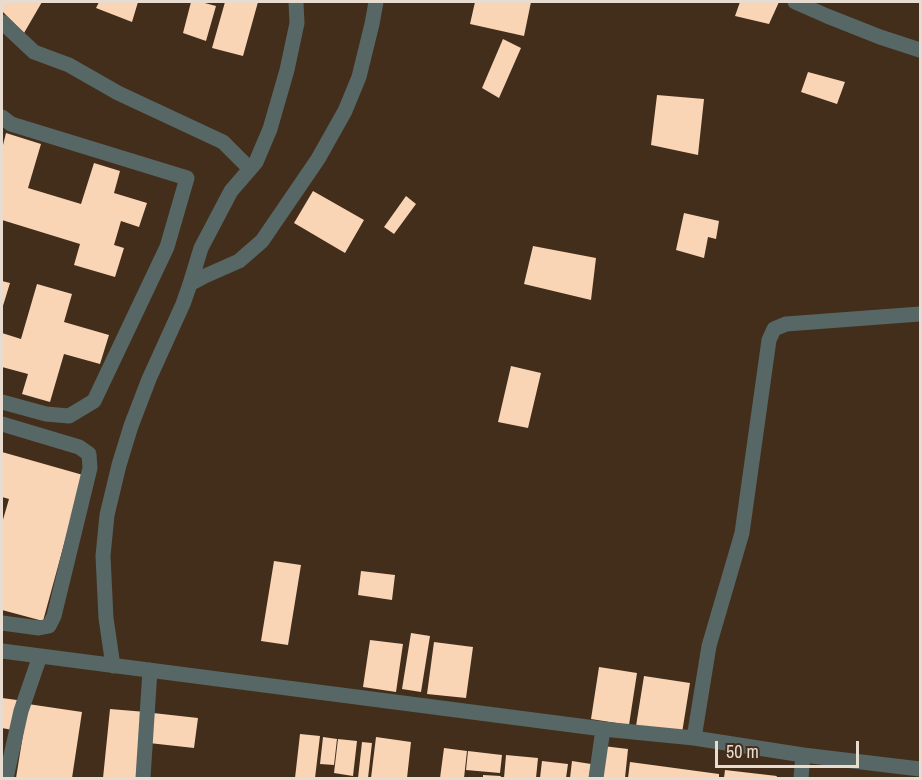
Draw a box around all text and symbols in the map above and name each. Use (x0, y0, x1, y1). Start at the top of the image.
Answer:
scale bar (718, 729, 862, 767)
text: 50 m (726, 739, 759, 764)

